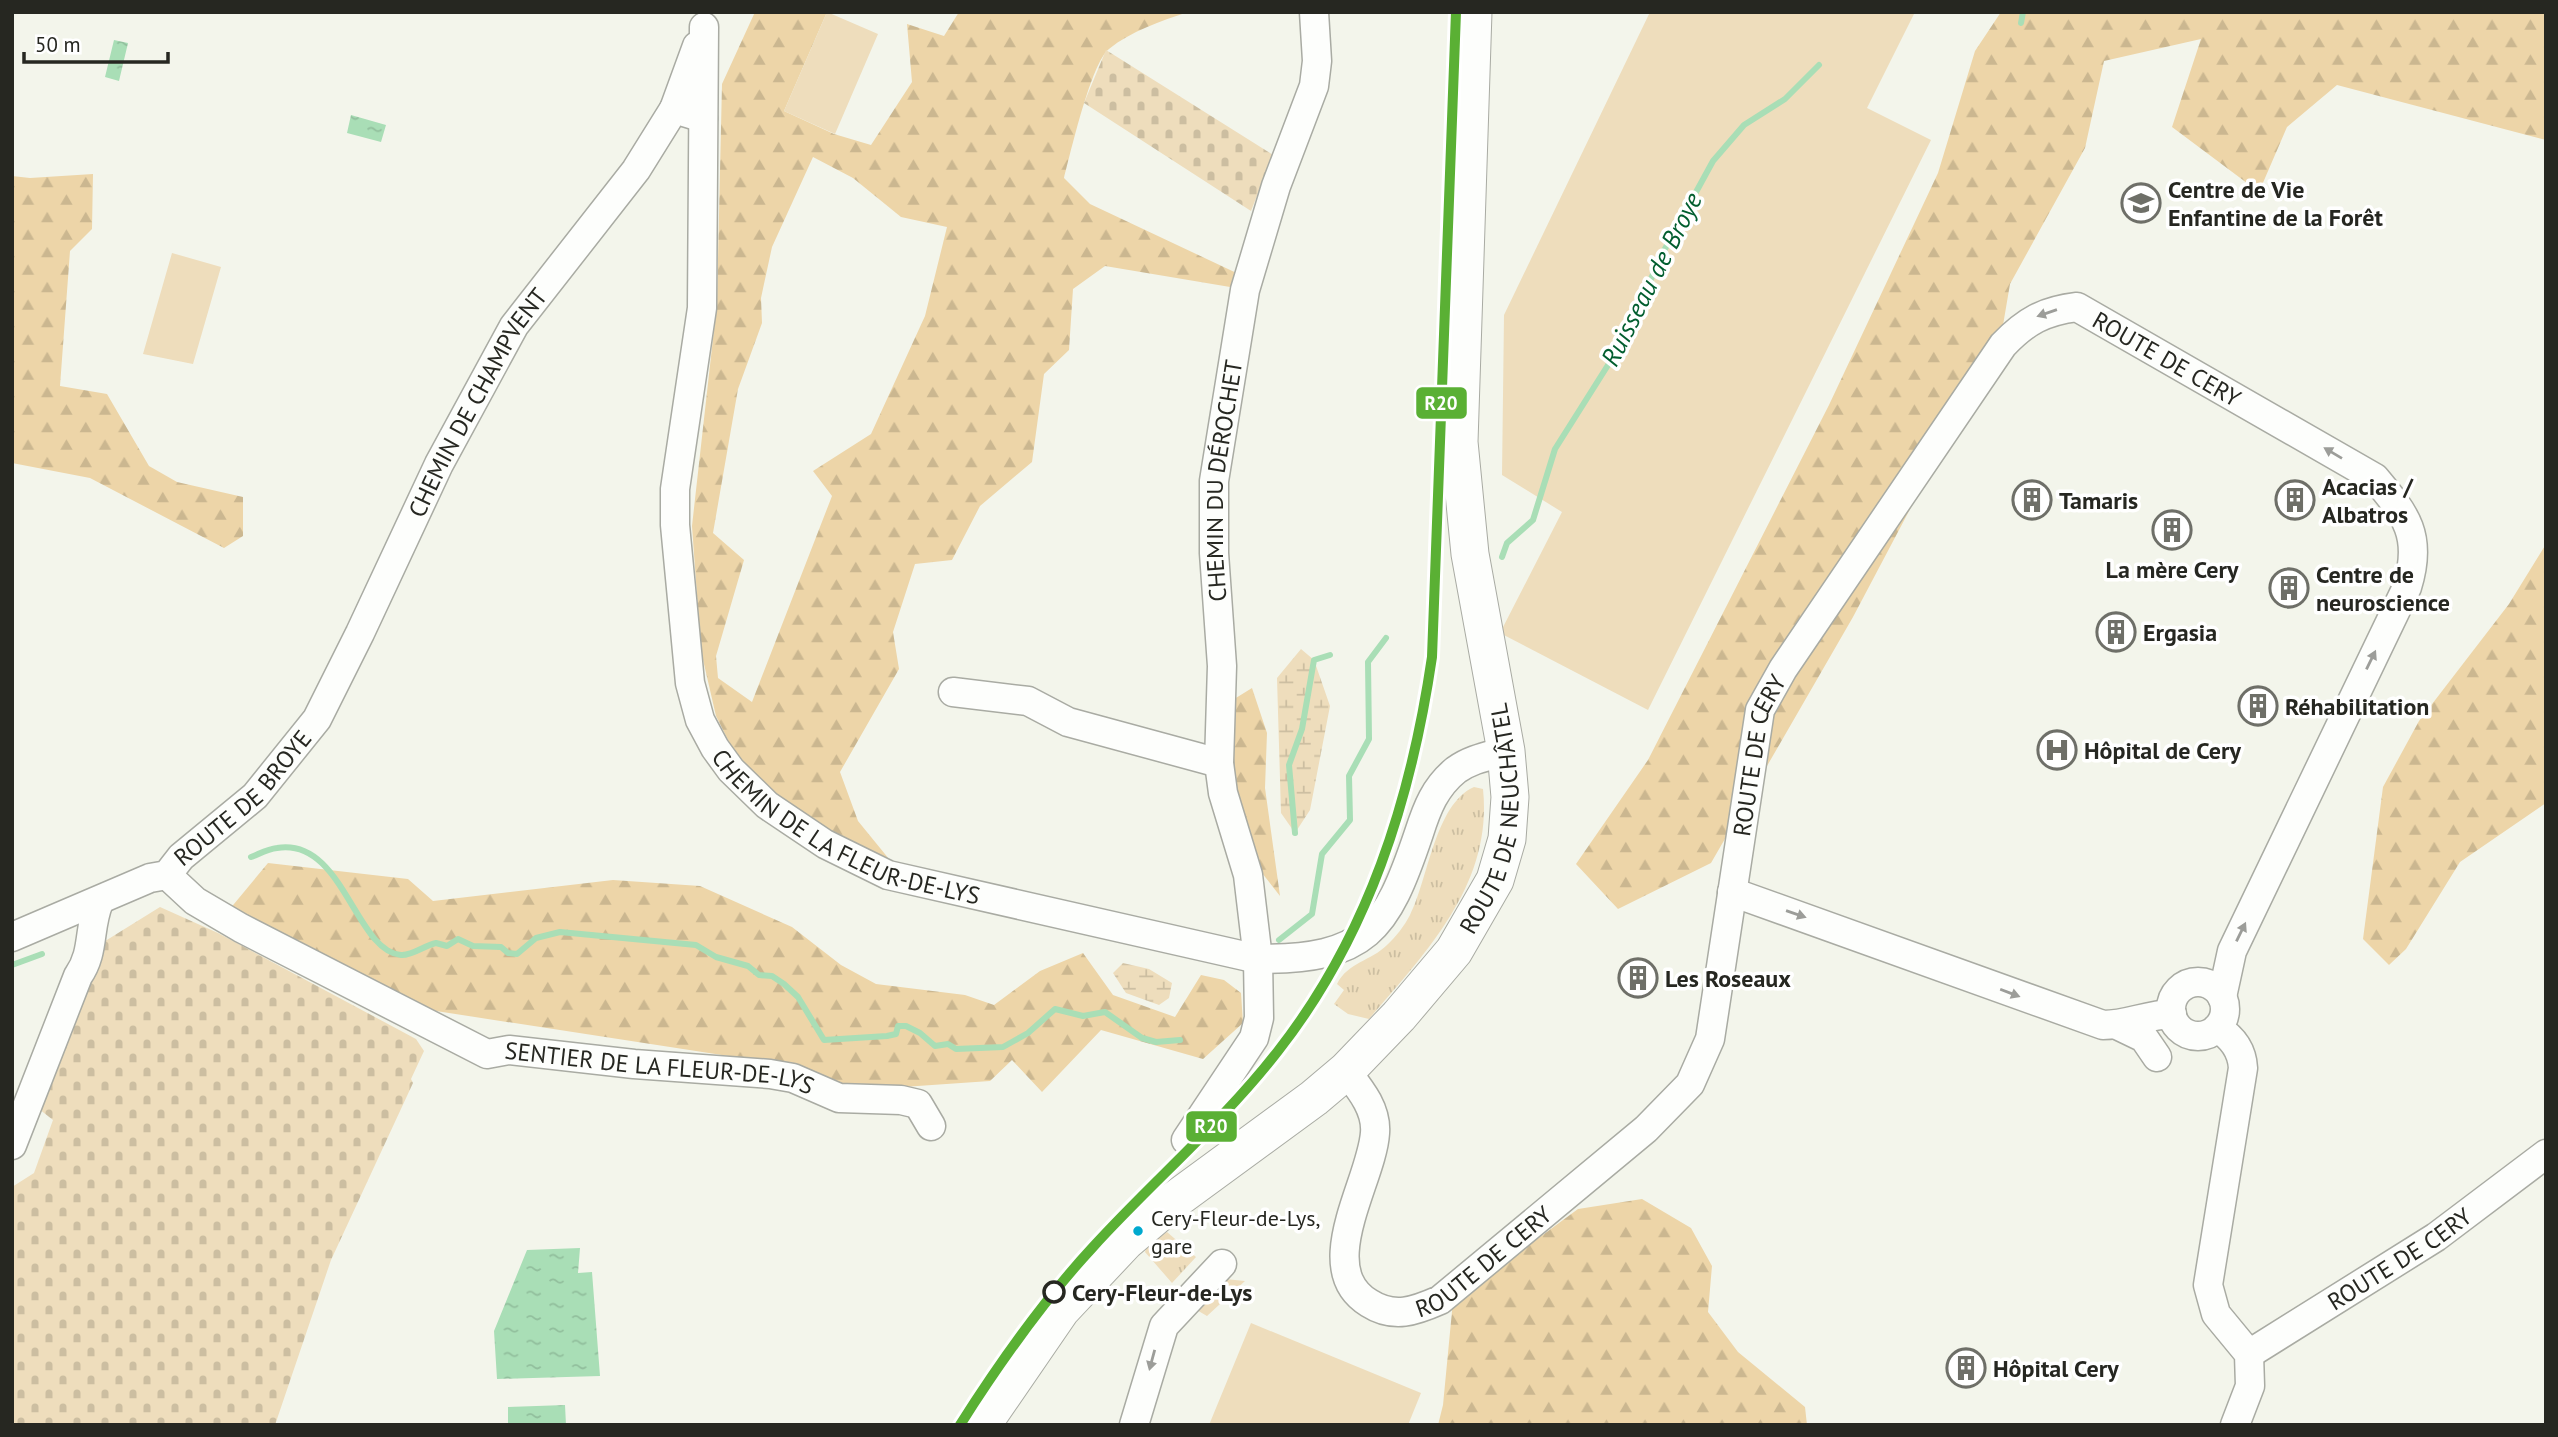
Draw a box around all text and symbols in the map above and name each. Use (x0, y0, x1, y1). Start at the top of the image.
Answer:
scale bar (24, 21, 168, 65)
text: 50 m (35, 31, 81, 58)
place label: Centre de Vie Enfantine de la Forêt (2168, 174, 2383, 233)
school or university icon: Centre de Vie Enfantine de la Forêt (2120, 182, 2162, 224)
water label: Ruisseau de Broye (1593, 187, 1709, 371)
street label: CHEMIN DE CHAMPVENT (401, 281, 554, 522)
street label: ROUTE DE CERY (2087, 304, 2247, 414)
one-way arrow (2037, 308, 2058, 319)
street label: CHEMIN DU DÉROCHET (1199, 358, 1249, 603)
line badge: R20 (1415, 386, 1468, 420)
text: R20 (1425, 391, 1458, 415)
one-way arrow (2323, 447, 2342, 459)
place label: Acacias / Albatros (2322, 471, 2414, 530)
building icon: Tamaris (2011, 479, 2053, 521)
building icon: Acacias / Albatros (2274, 479, 2316, 521)
place label: Tamaris (2059, 485, 2138, 516)
building icon: La mère Cery (2151, 509, 2193, 551)
place label: La mère Cery (2106, 554, 2239, 585)
place label: Centre de neuroscience (2316, 559, 2450, 618)
building icon: Centre de neuroscience (2268, 567, 2310, 609)
building icon: Ergasia (2095, 611, 2137, 653)
place label: Ergasia (2143, 617, 2217, 648)
one-way arrow (2366, 650, 2377, 670)
street label: ROUTE DE CERY (1726, 668, 1793, 838)
building icon: Réhabilitation (2237, 685, 2279, 727)
place label: Réhabilitation (2285, 691, 2429, 722)
street label: ROUTE DE NEUCHÂTEL (1452, 701, 1526, 939)
street label: ROUTE DE BROYE (167, 723, 318, 872)
hospital icon: Hôpital de Cery (2036, 729, 2078, 771)
place label: Hôpital de Cery (2084, 735, 2241, 766)
street label: CHEMIN DE LA FLEUR-DE-LYS (705, 743, 983, 911)
one-way arrow (1786, 909, 1807, 920)
one-way arrow (2236, 922, 2247, 942)
building icon: Les Roseaux (1617, 957, 1659, 999)
place label: Les Roseaux (1665, 963, 1791, 994)
one-way arrow (1999, 988, 2020, 999)
street label: SENTIER DE LA FLEUR-DE-LYS (503, 1034, 819, 1101)
line badge: R20 (1185, 1110, 1238, 1143)
text: R20 (1195, 1114, 1228, 1138)
street label: ROUTE DE CERY (1411, 1198, 1558, 1324)
street label: ROUTE DE CERY (2321, 1200, 2478, 1317)
place label: Cery-Fleur-de-Lys, gare (1151, 1204, 1320, 1260)
marker: Cery-Fleur-de-Lys, gare (1131, 1224, 1145, 1238)
place label: Cery-Fleur-de-Lys (1072, 1277, 1252, 1308)
marker: Cery-Fleur-de-Lys (1043, 1281, 1065, 1303)
building icon: Hôpital Cery (1945, 1347, 1987, 1389)
one-way arrow (1146, 1350, 1156, 1371)
place label: Hôpital Cery (1993, 1353, 2119, 1384)

